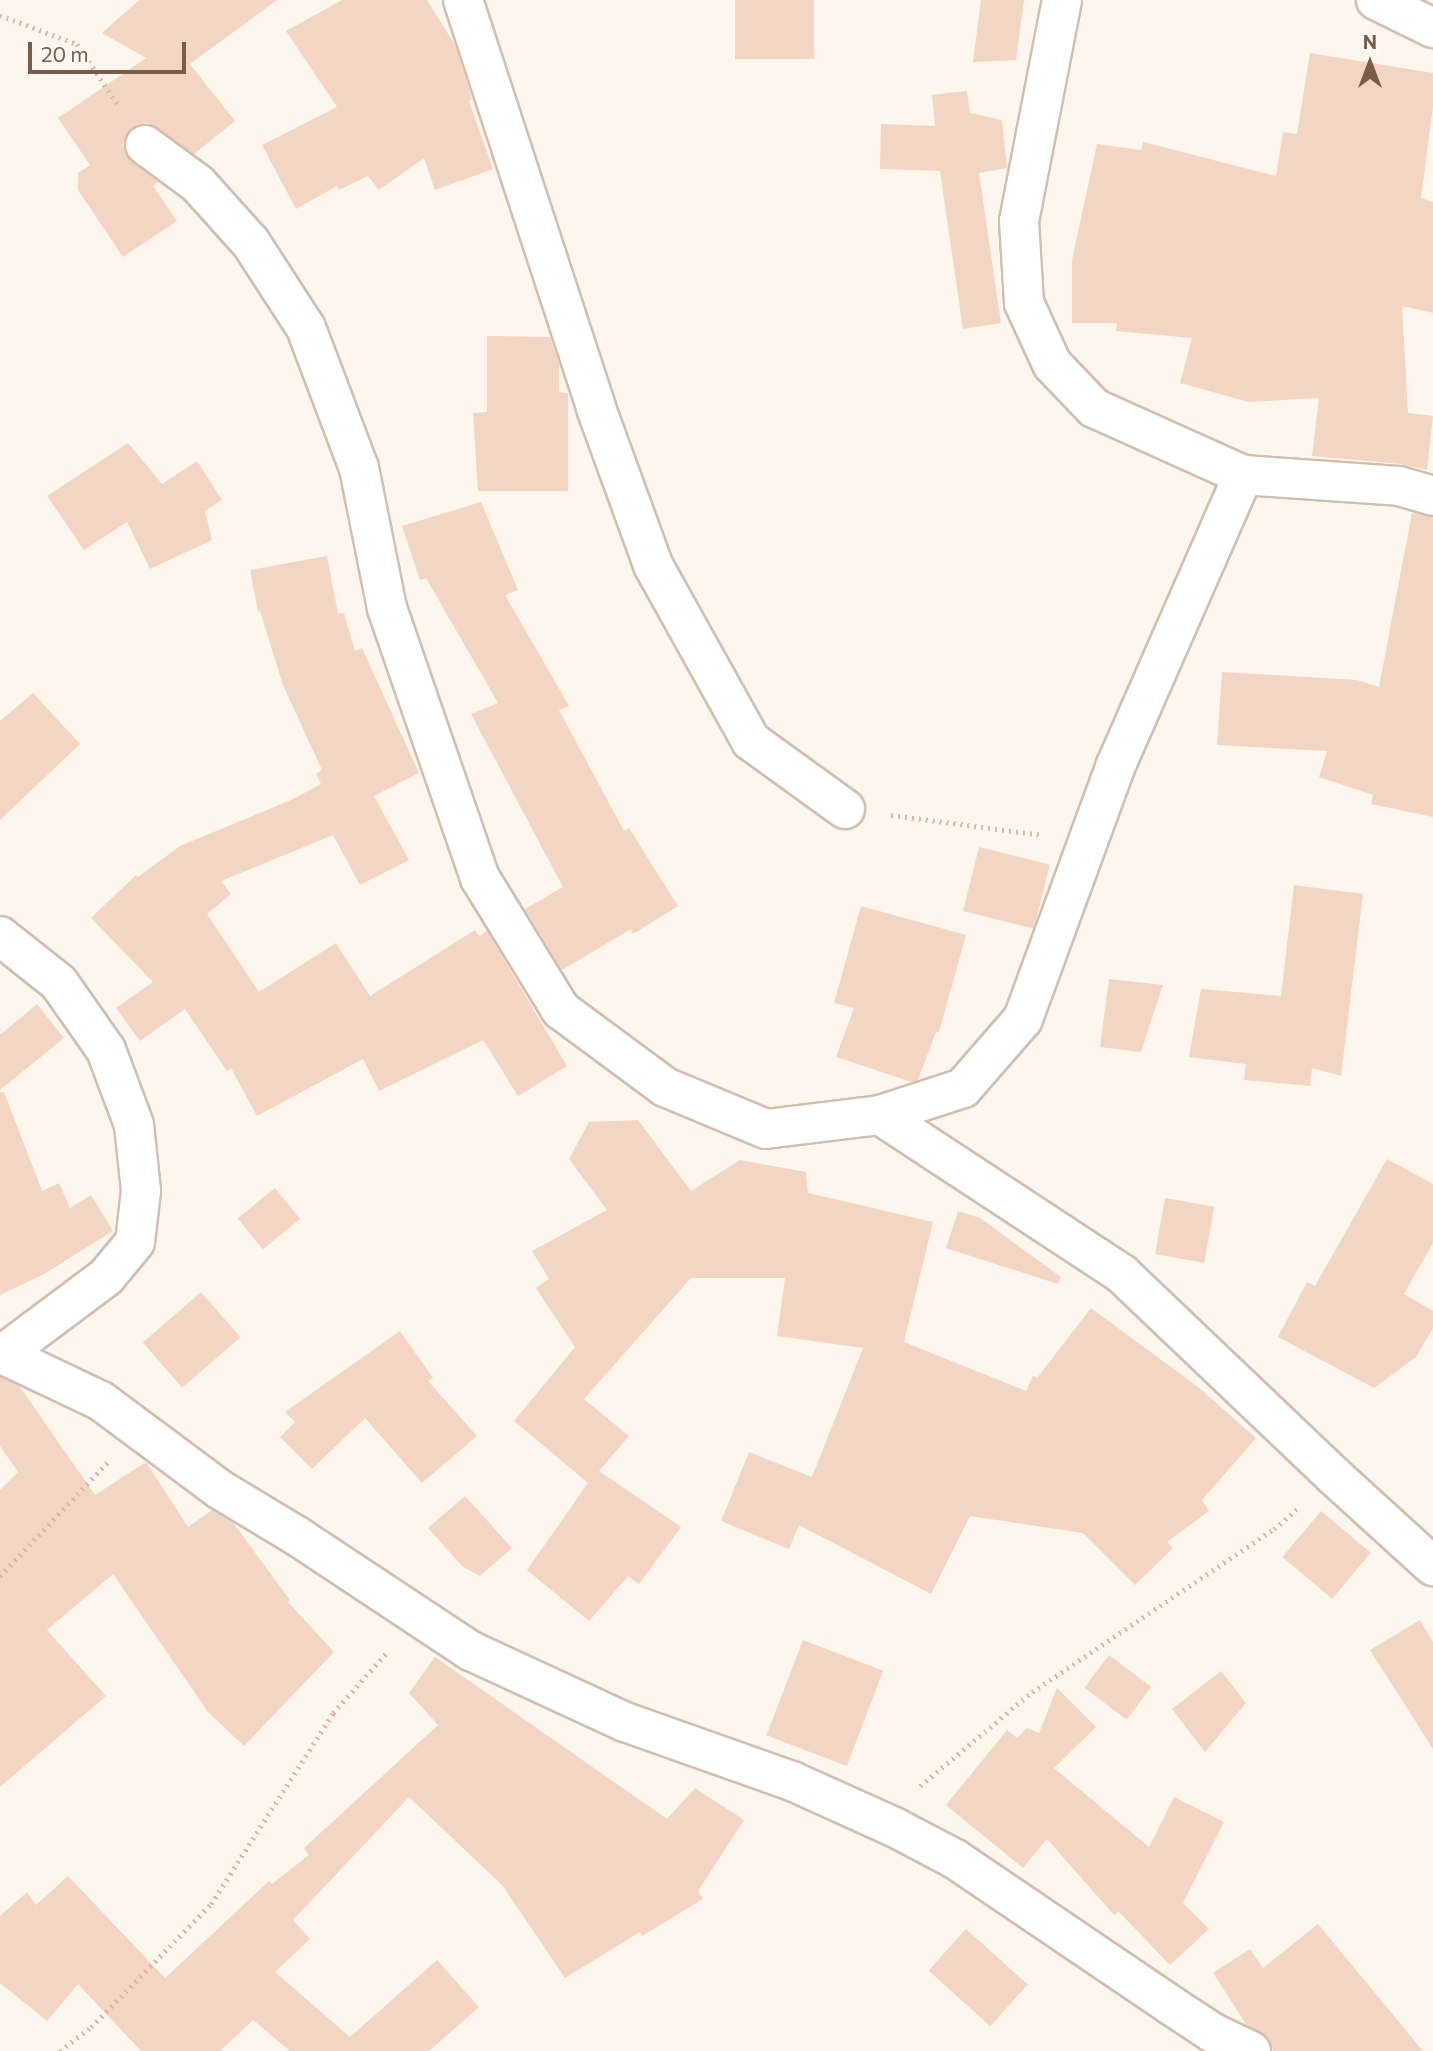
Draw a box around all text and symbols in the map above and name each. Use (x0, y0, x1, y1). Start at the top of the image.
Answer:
scale bar (32, 28, 189, 72)
north arrow (1335, 28, 1405, 98)
text: N (1363, 30, 1377, 53)
text: 20 m (41, 41, 89, 66)

